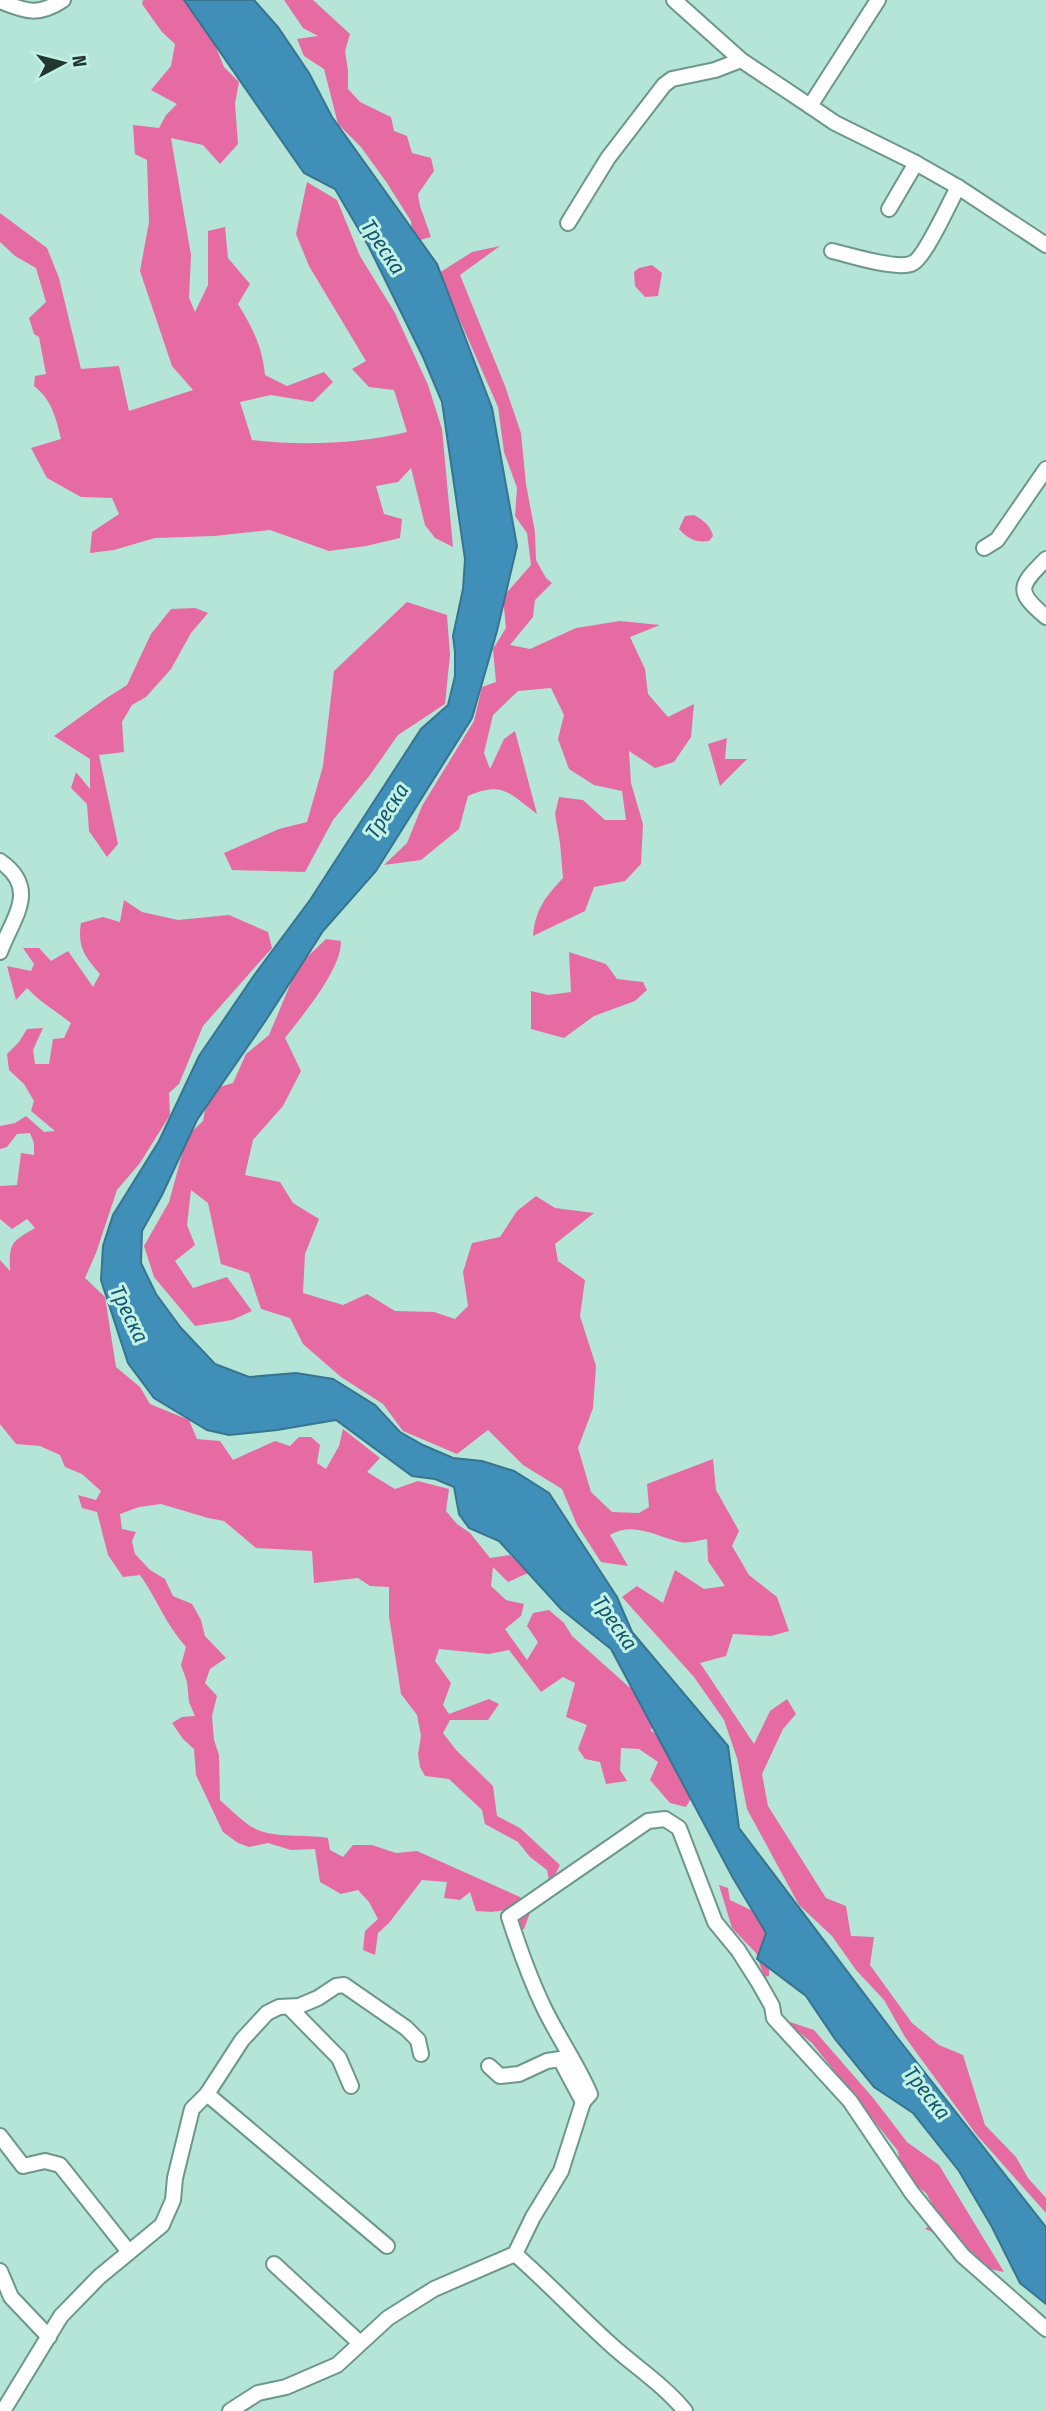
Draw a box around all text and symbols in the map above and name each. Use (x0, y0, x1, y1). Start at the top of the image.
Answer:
north arrow (28, 28, 98, 98)
text: N (67, 54, 91, 68)
water label: Треска (355, 215, 411, 279)
water label: Треска (360, 779, 414, 843)
water label: Треска (104, 1281, 154, 1347)
water label: Треска (587, 1591, 643, 1655)
water label: Треска (898, 2061, 956, 2125)

